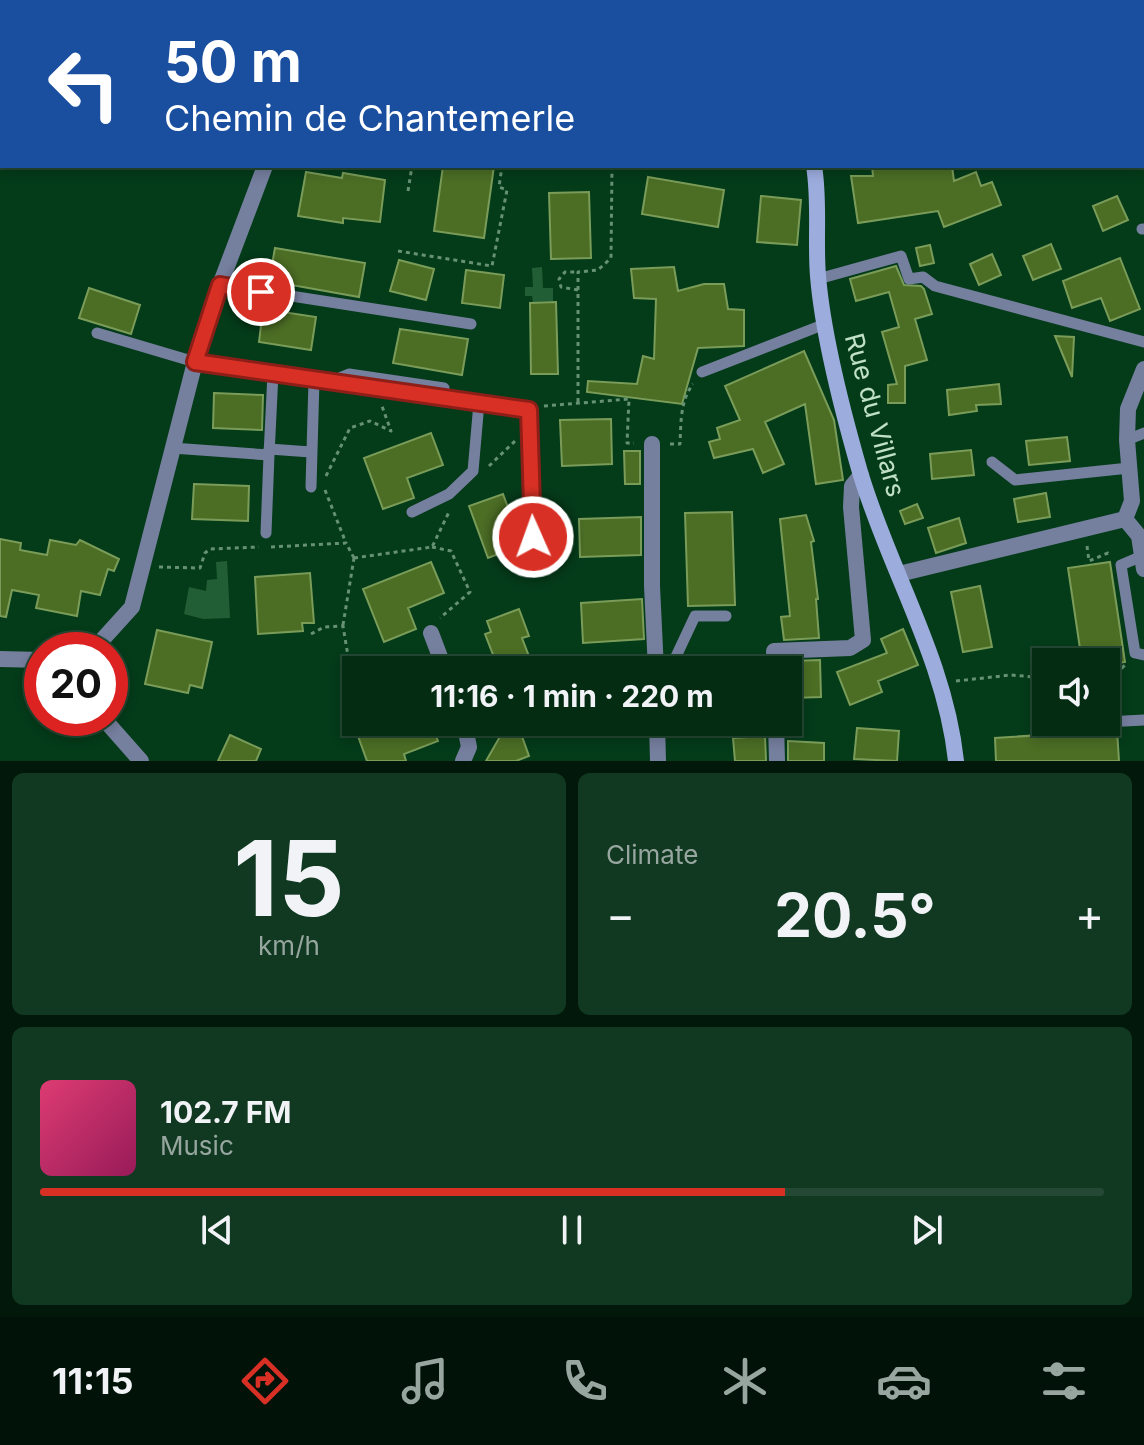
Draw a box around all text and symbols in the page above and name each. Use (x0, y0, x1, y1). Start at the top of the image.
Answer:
text: 50 m (164, 28, 302, 96)
icon: left (32, 32, 136, 136)
text: Chemin de Chantemerle (164, 96, 575, 140)
pin (227, 258, 295, 326)
icon: arrive (239, 270, 283, 314)
street label: Rue du Villars (839, 330, 912, 500)
position arrow (491, 495, 575, 579)
speed limit sign: 20 (24, 632, 128, 736)
map controls (1032, 648, 1120, 736)
button: sound (1032, 648, 1120, 736)
text: 11:16 · 1 min · 220 m (430, 678, 714, 714)
text: 15 (233, 815, 345, 941)
text: Climate (606, 839, 698, 870)
text: 20.5° (774, 879, 936, 951)
text: − (606, 888, 635, 942)
text: + (1075, 888, 1104, 942)
text: km/h (258, 930, 320, 961)
text: 102.7 FM (160, 1094, 291, 1130)
text: Music (160, 1130, 234, 1161)
icon: previous (195, 1208, 239, 1252)
icon: pause (550, 1208, 594, 1252)
icon: next (905, 1208, 949, 1252)
icon: directions (237, 1353, 293, 1409)
icon: music (397, 1353, 453, 1409)
icon: phone (557, 1353, 613, 1409)
icon: climate (717, 1353, 773, 1409)
icon: car (876, 1353, 932, 1409)
icon: filters (1036, 1353, 1092, 1409)
text: 11:15 (52, 1359, 133, 1403)

